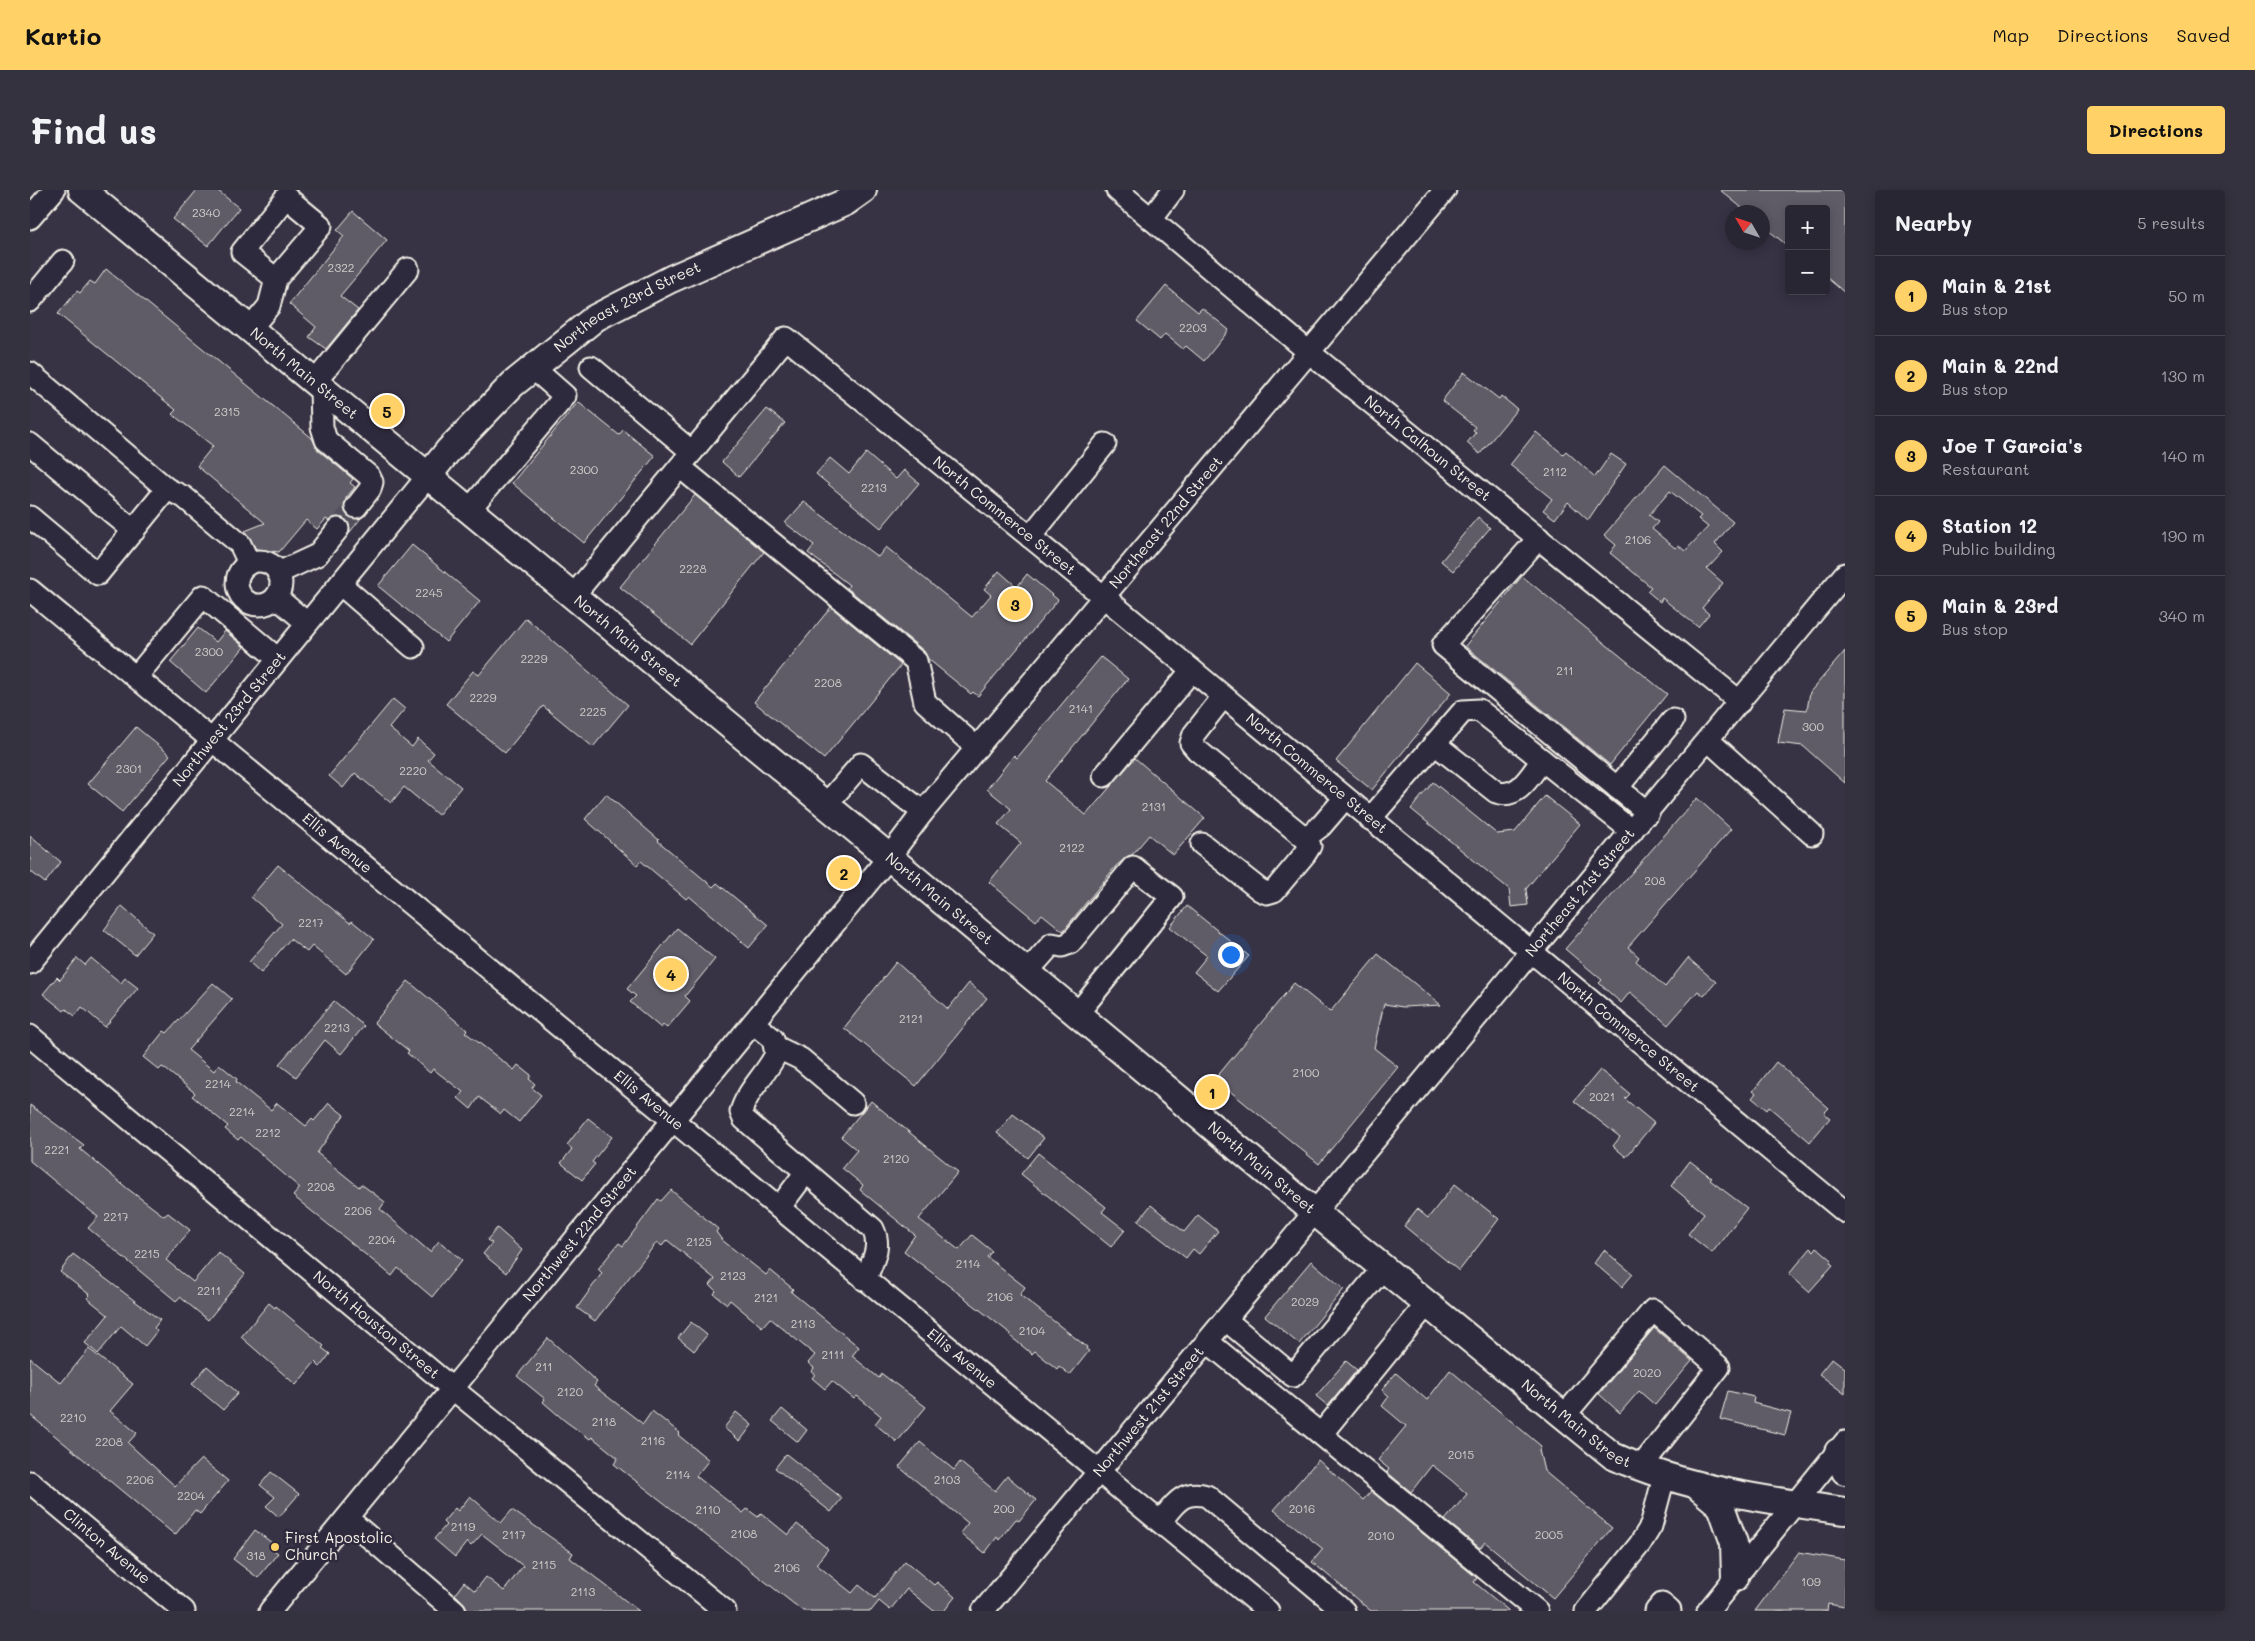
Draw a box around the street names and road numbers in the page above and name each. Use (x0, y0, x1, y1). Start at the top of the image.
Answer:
street label: Northeast 23rd Street (549, 256, 703, 356)
street label: North Main Street (247, 322, 363, 423)
street label: North Calhoun Street (1361, 390, 1496, 505)
street label: North Commerce Street (929, 451, 1080, 579)
street label: Northeast 22nd Street (1104, 451, 1227, 592)
street label: North Main Street (570, 590, 686, 691)
street label: Northwest 23rd Street (167, 647, 290, 790)
street label: North Commerce Street (1242, 708, 1392, 837)
street label: Ellis Avenue (299, 808, 377, 877)
street label: Northeast 21st Street (1520, 824, 1639, 961)
street label: North Main Street (882, 847, 998, 949)
street label: North Commerce Street (1554, 967, 1704, 1096)
street label: Ellis Avenue (610, 1065, 688, 1134)
street label: North Main Street (1204, 1116, 1320, 1218)
street label: Northwest 22nd Street (517, 1161, 640, 1305)
street label: North Houston Street (309, 1266, 444, 1383)
street label: Ellis Avenue (924, 1323, 1002, 1393)
street label: Northwest 21st Street (1088, 1342, 1208, 1481)
street label: North Main Street (1518, 1374, 1634, 1472)
street label: Clinton Avenue (59, 1503, 155, 1588)

